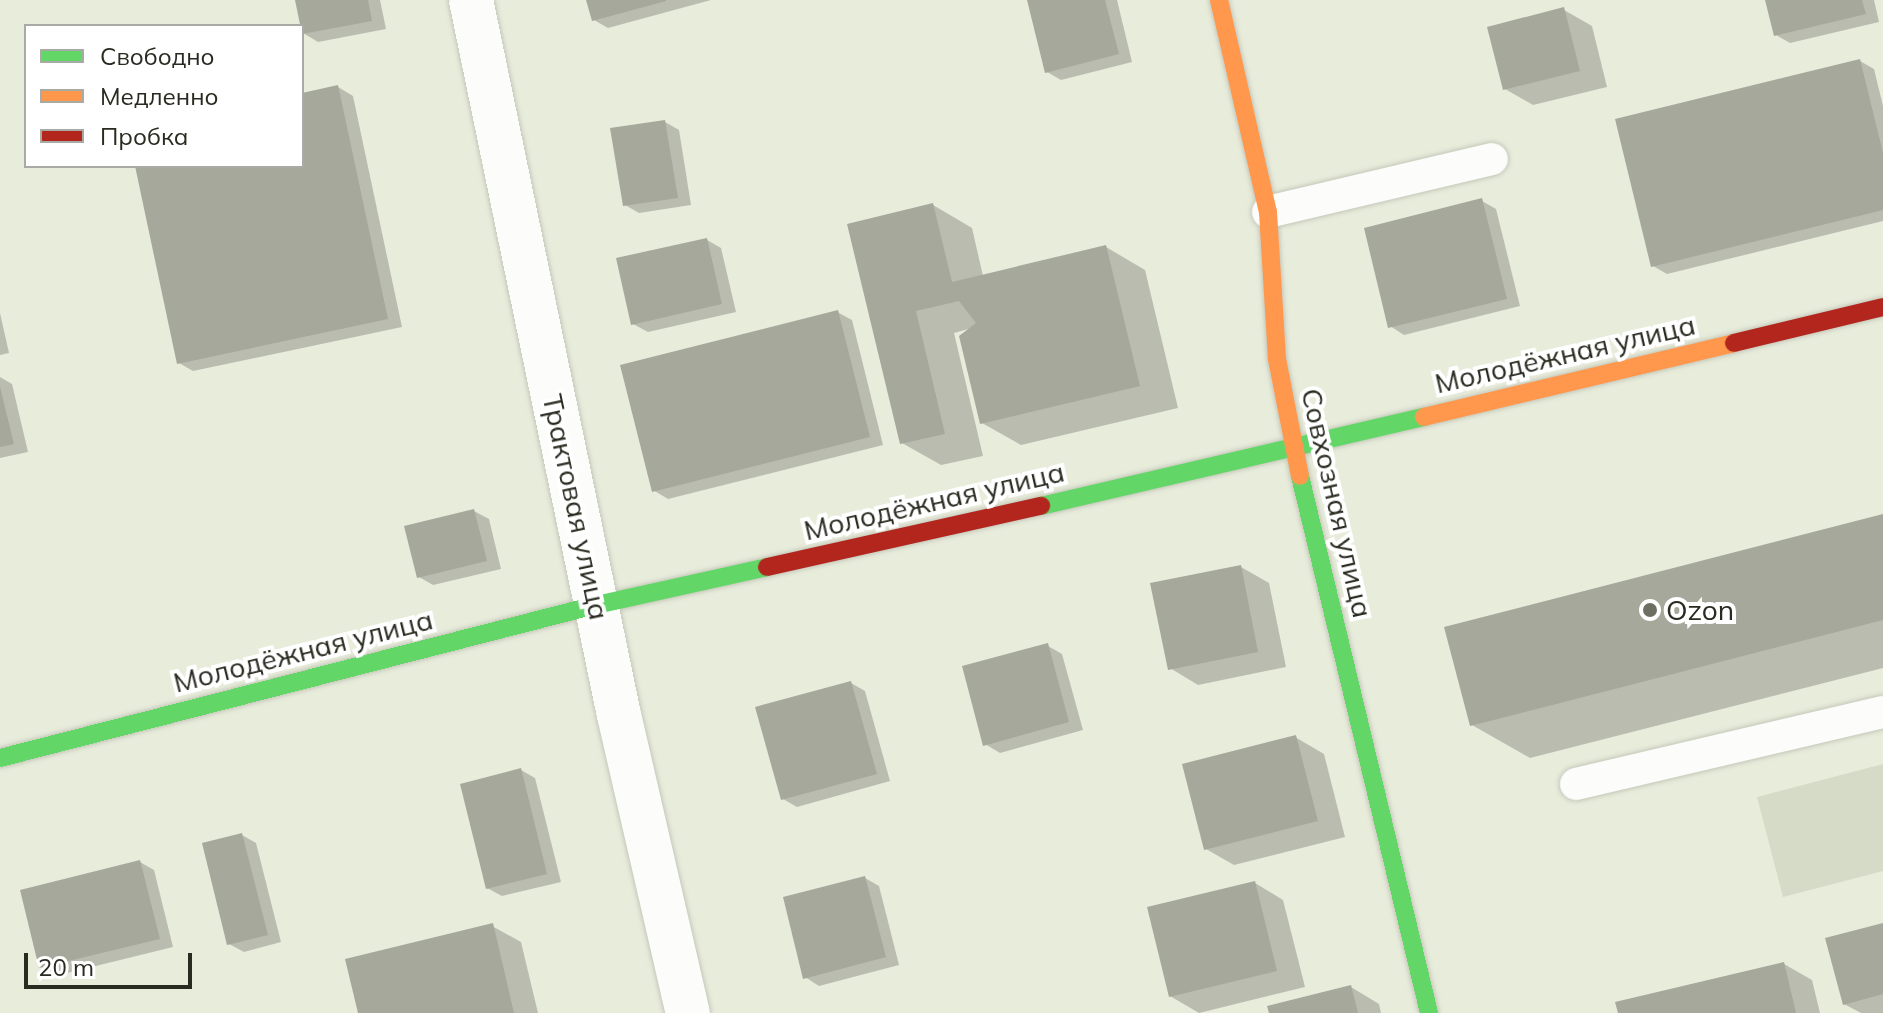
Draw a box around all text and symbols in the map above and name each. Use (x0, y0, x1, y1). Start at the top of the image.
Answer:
legend (24, 24, 304, 168)
text: Свободно (100, 41, 215, 71)
text: Медленно (100, 81, 219, 111)
text: Пробка (100, 121, 188, 151)
street label: Молодёжная улица (1432, 308, 1698, 400)
street label: Совхозная улица (1294, 385, 1380, 621)
street label: Трактовая улица (536, 391, 616, 623)
street label: Молодёжная улица (801, 455, 1067, 547)
place label: Ozon (1666, 593, 1734, 627)
marker: Ozon (1641, 601, 1659, 619)
street label: Молодёжная улица (170, 603, 436, 699)
scale bar (28, 937, 196, 987)
text: 20 m (38, 952, 94, 982)

